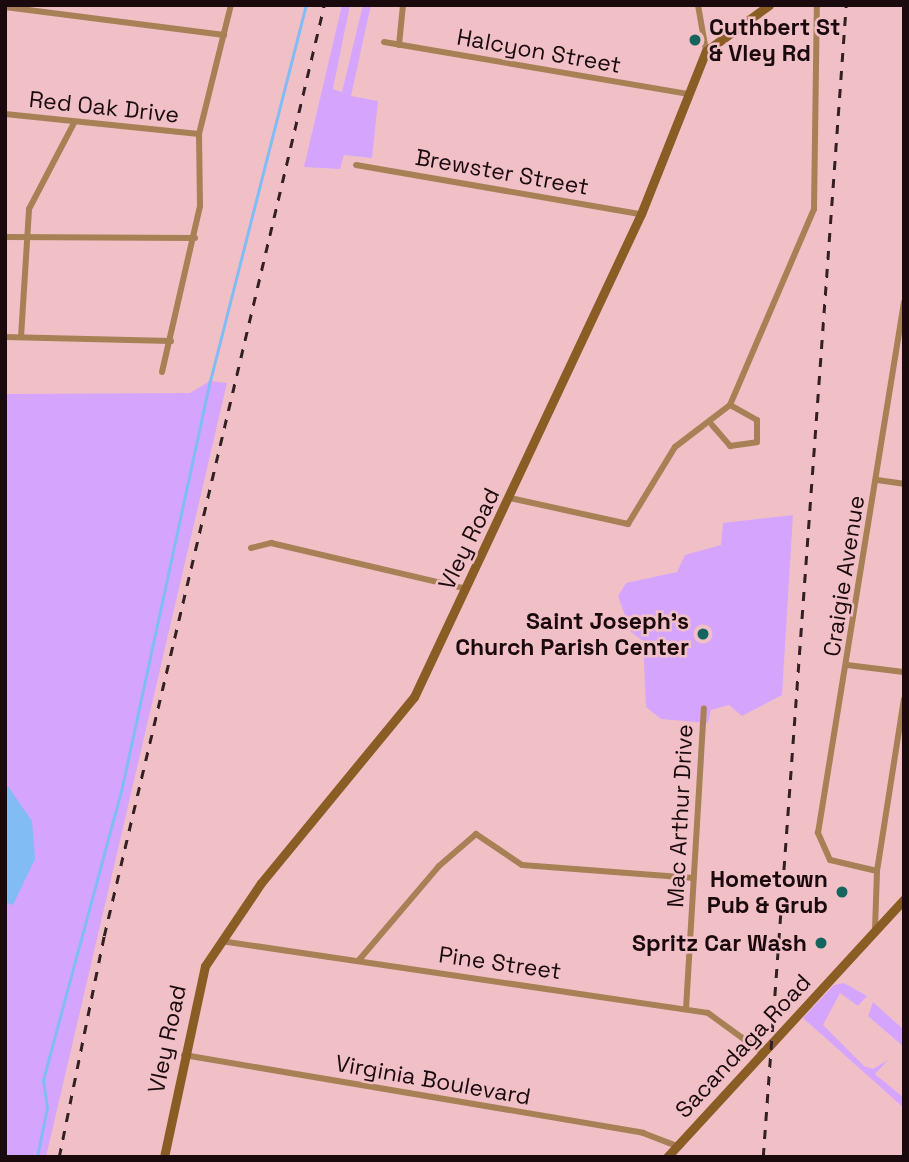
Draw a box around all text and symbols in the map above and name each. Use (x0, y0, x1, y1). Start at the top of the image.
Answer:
place label: Cuthbert St & Vley Rd (709, 13, 840, 67)
street label: Halcyon Street (455, 23, 623, 79)
marker: Cuthbert St & Vley Rd (687, 32, 703, 48)
street label: Red Oak Drive (28, 85, 180, 129)
street label: Brewster Street (413, 143, 591, 201)
street label: Vley Road (433, 484, 505, 594)
street label: Craigie Avenue (818, 493, 870, 659)
place label: Saint Joseph's Church Parish Center (455, 607, 689, 661)
marker: Saint Joseph's Church Parish Center (695, 626, 711, 642)
street label: Mac Arthur Drive (661, 723, 699, 909)
place label: Hometown Pub & Grub (707, 865, 828, 919)
marker: Hometown Pub & Grub (834, 884, 850, 900)
place label: Spritz Car Wash (632, 929, 807, 957)
marker: Spritz Car Wash (813, 935, 829, 951)
street label: Pine Street (437, 941, 563, 985)
street label: Sacandaga Road (669, 969, 817, 1123)
street label: Vley Road (142, 982, 192, 1096)
street label: Virginia Boulevard (333, 1049, 533, 1111)

